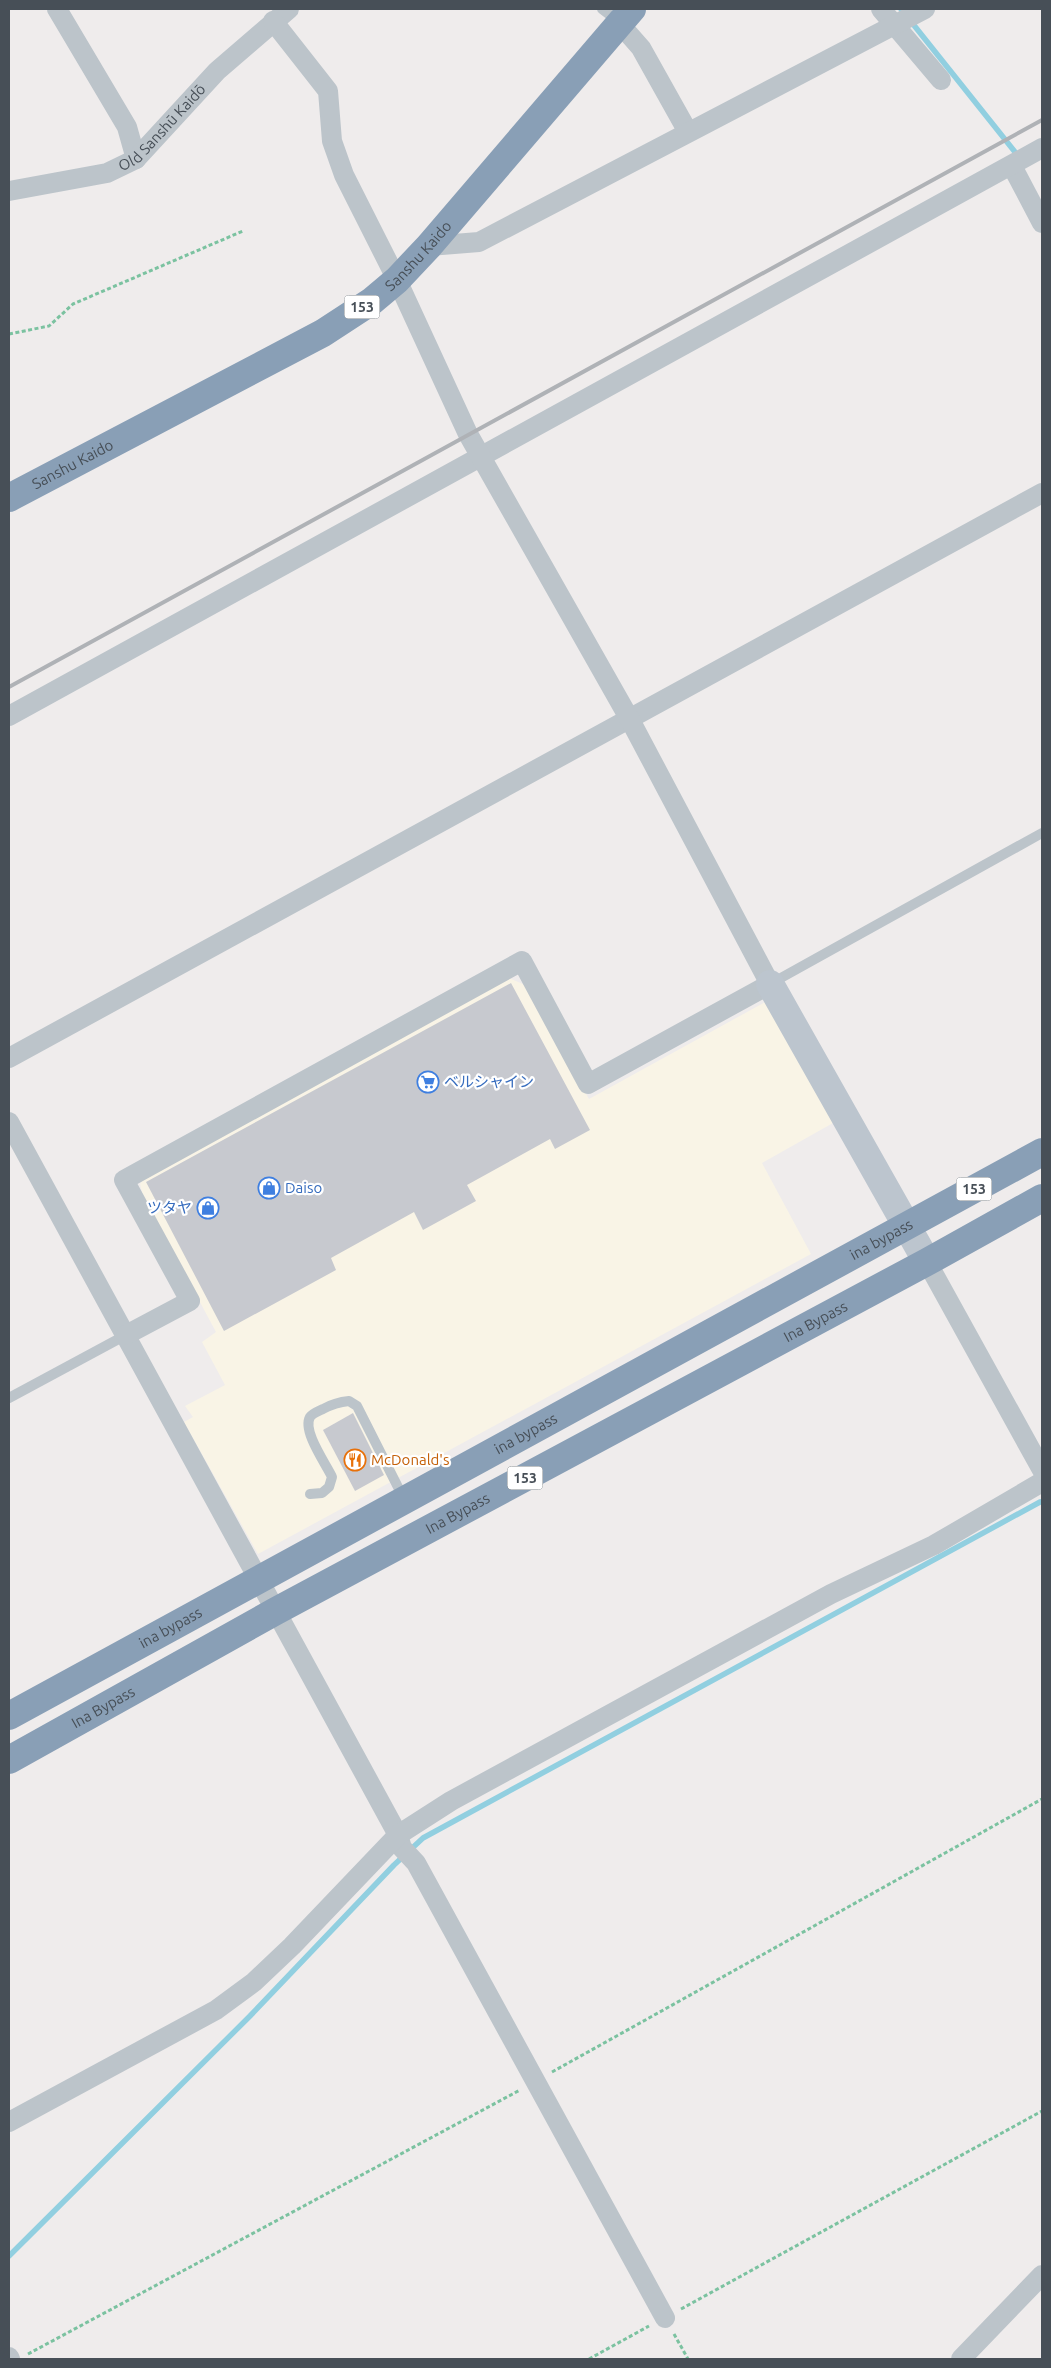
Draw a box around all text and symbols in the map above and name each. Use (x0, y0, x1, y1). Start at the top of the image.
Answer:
street label: Old Sanshū Kaidō (115, 80, 209, 174)
street label: Sanshu Kaido (382, 217, 455, 294)
road number: 153 (344, 296, 380, 318)
street label: Sanshu Kaido (29, 436, 116, 492)
supermarket icon: ベルシャイン (416, 1070, 440, 1094)
place label: ベルシャイン (444, 1073, 534, 1090)
shop icon: Daiso (257, 1176, 281, 1200)
road number: 153 (956, 1178, 992, 1200)
place label: Daiso (285, 1179, 322, 1196)
shop icon: ツタヤ (196, 1196, 220, 1220)
place label: ツタヤ (147, 1199, 192, 1216)
street label: ina bypass (847, 1215, 916, 1263)
street label: Ina Bypass (781, 1297, 850, 1345)
street label: ina bypass (491, 1409, 560, 1457)
restaurant icon: McDonald's (343, 1448, 367, 1472)
place label: McDonald's (371, 1451, 449, 1468)
road number: 153 (508, 1466, 542, 1490)
street label: Ina Bypass (423, 1489, 492, 1537)
street label: ina bypass (136, 1603, 205, 1651)
street label: Ina Bypass (68, 1682, 138, 1731)

